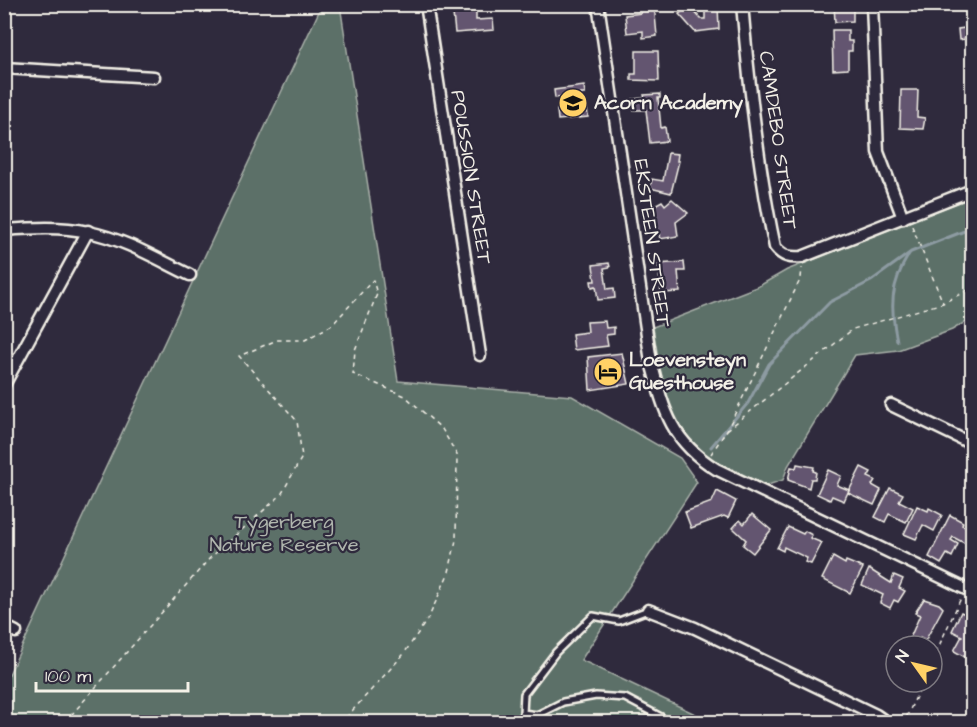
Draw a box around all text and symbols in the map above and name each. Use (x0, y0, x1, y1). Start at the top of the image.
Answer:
street label: CAMDEBO STREET (752, 49, 804, 231)
school or university icon: Acorn Academy (557, 87, 589, 119)
street label: POUSSION STREET (443, 88, 499, 267)
place label: Acorn Academy (594, 89, 743, 118)
street label: EKSTEEN STREET (626, 157, 678, 329)
place label: Loevensteyn Guesthouse (629, 346, 746, 397)
hotel icon: Loevensteyn Guesthouse (592, 356, 624, 388)
park label: Tygerberg Nature Reserve (210, 508, 359, 559)
north arrow (884, 634, 944, 694)
text: N (890, 646, 914, 666)
scale bar (36, 655, 188, 693)
text: 100 m (45, 664, 91, 689)

